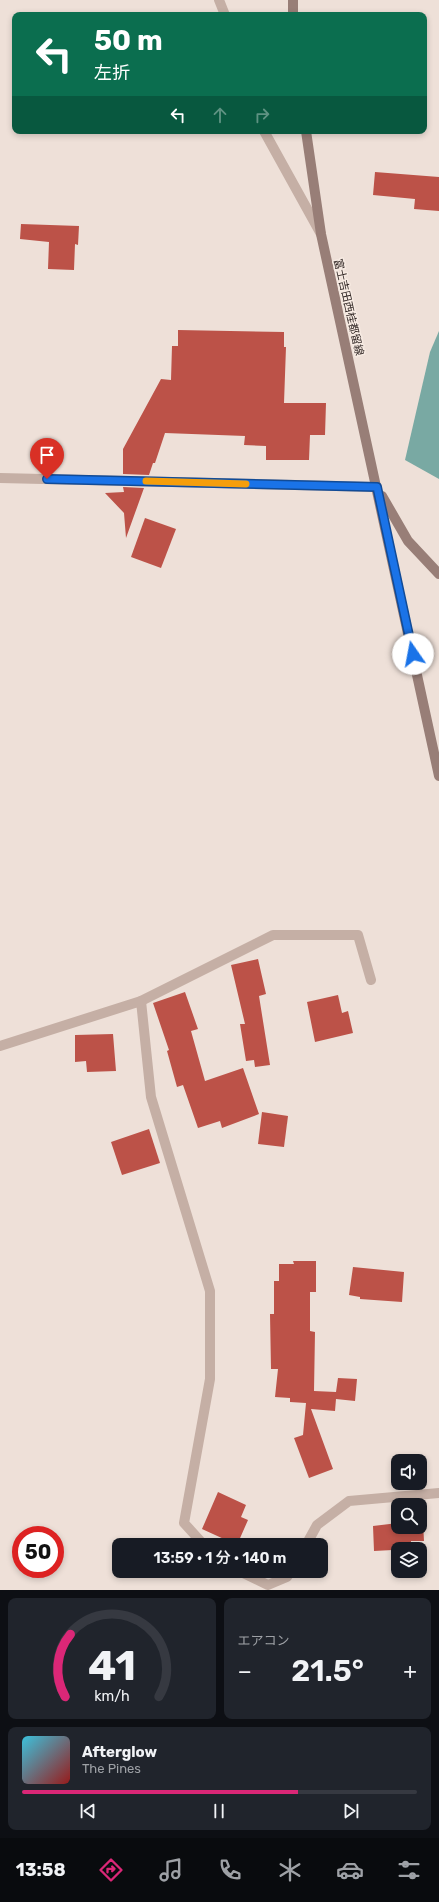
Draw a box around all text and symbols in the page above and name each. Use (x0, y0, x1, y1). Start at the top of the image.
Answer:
text: 50 m (94, 24, 163, 57)
icon: left (28, 28, 80, 80)
text: 左折 (94, 62, 130, 84)
icon: left (167, 104, 189, 126)
icon: ahead (209, 104, 231, 126)
icon: right (251, 104, 273, 126)
street label: 富士吉田西桂都留線 (331, 257, 366, 357)
pin (30, 438, 64, 479)
icon: arrive (36, 444, 58, 466)
position arrow (392, 633, 434, 675)
map controls (391, 1454, 427, 1578)
button: sound (391, 1454, 427, 1490)
button: search (391, 1498, 427, 1534)
speed limit sign: 50 (12, 1526, 64, 1578)
button: layers (391, 1542, 427, 1578)
text: 13:59 · 1 分 · 140 m (154, 1549, 286, 1567)
text: エアコン (238, 1633, 290, 1648)
text: 41 (88, 1640, 136, 1689)
text: 21.5° (291, 1653, 364, 1689)
text: − (238, 1658, 252, 1685)
text: + (403, 1658, 417, 1685)
text: km/h (94, 1687, 130, 1704)
text: Afterglow (82, 1743, 157, 1761)
text: The Pines (82, 1761, 141, 1776)
icon: previous (77, 1800, 99, 1822)
icon: pause (208, 1800, 230, 1822)
icon: next (340, 1800, 362, 1822)
icon: directions (97, 1856, 125, 1884)
icon: music (157, 1856, 185, 1884)
icon: phone (216, 1856, 244, 1884)
icon: climate (276, 1856, 304, 1884)
icon: car (336, 1856, 364, 1884)
icon: filters (395, 1856, 423, 1884)
text: 13:58 (16, 1859, 66, 1881)

